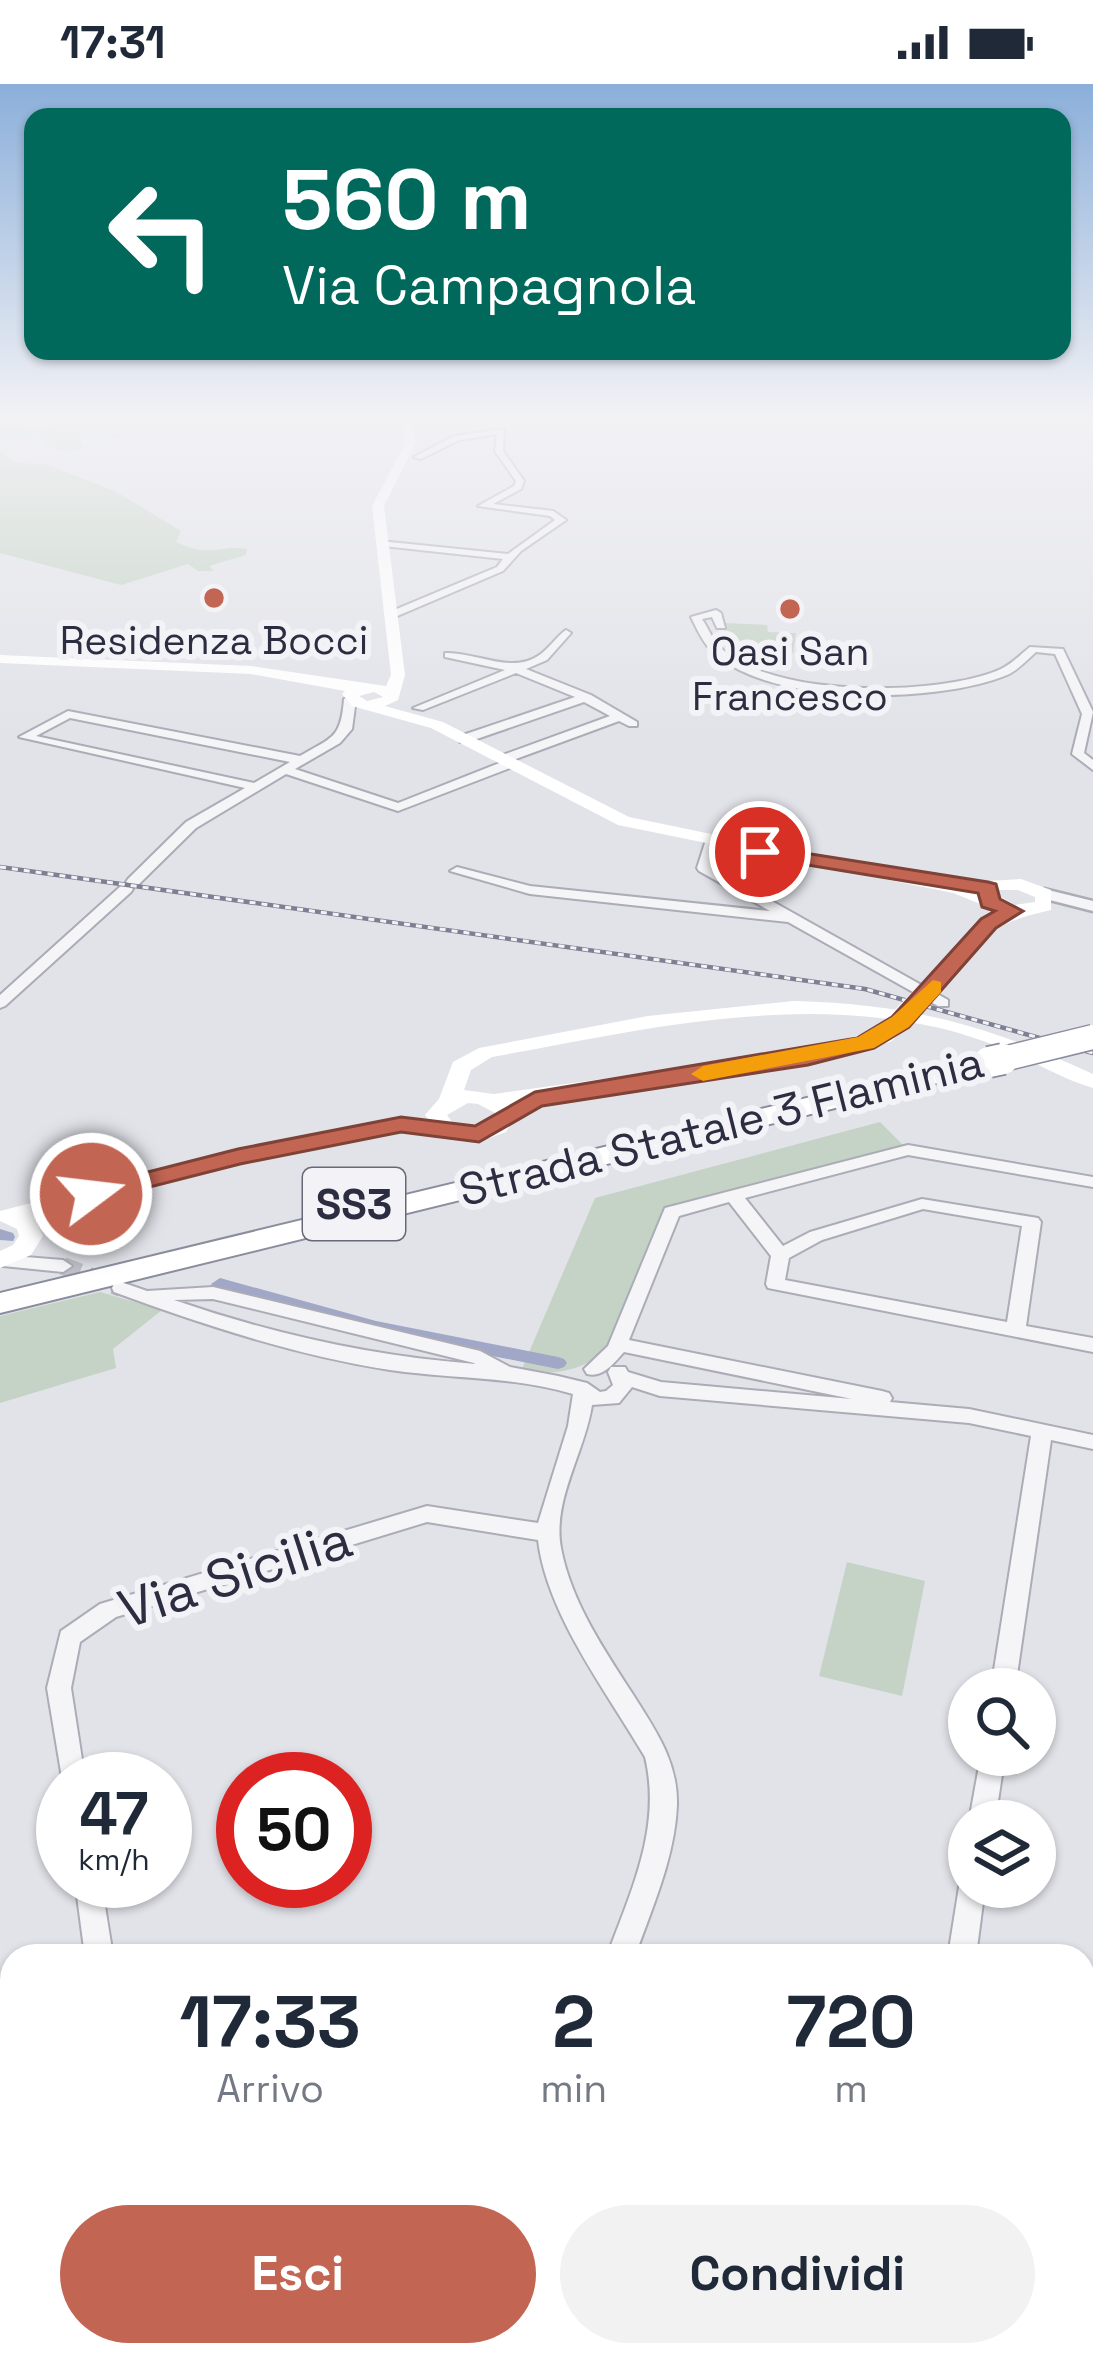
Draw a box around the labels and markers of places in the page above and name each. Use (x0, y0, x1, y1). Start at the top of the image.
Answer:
marker: Residenza Bocci (201, 585, 227, 611)
marker: Oasi San Francesco (777, 596, 803, 622)
place label: Residenza Bocci (60, 616, 368, 665)
place label: Oasi San Francesco (692, 627, 888, 721)
pin (709, 801, 811, 903)

